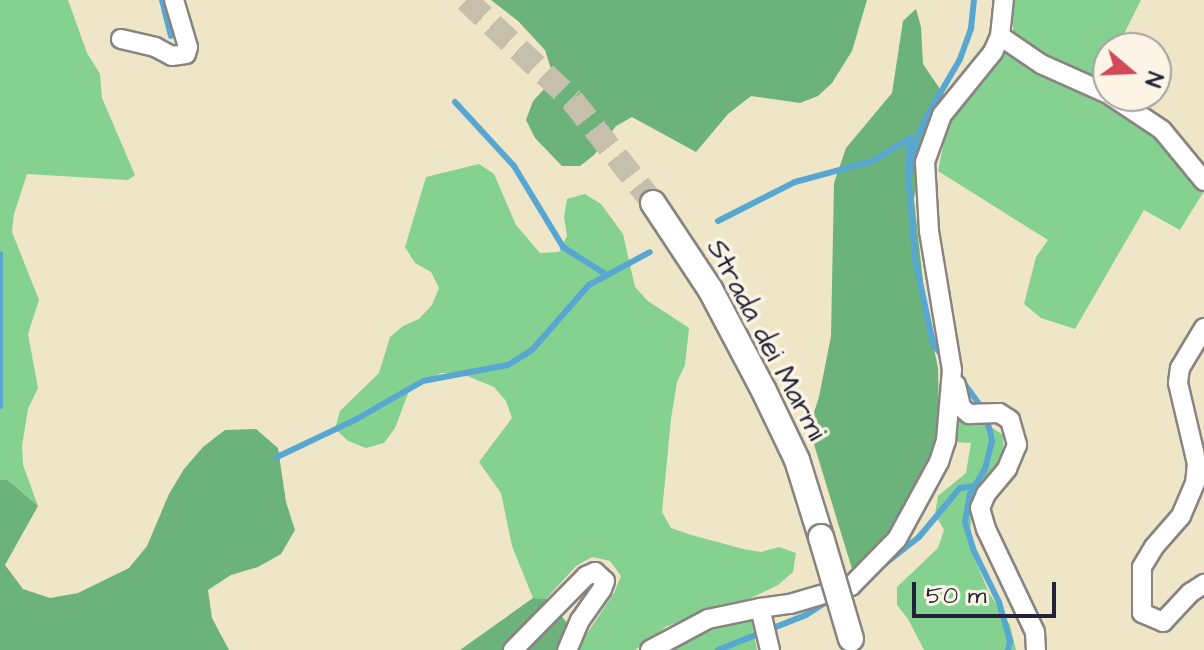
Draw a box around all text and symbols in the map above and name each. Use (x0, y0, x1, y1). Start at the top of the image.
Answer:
north arrow (1092, 32, 1172, 112)
text: N (1136, 68, 1170, 91)
street label: Strada dei Marmi (699, 234, 833, 446)
scale bar (916, 566, 1060, 616)
text: 50 m (926, 579, 986, 613)

